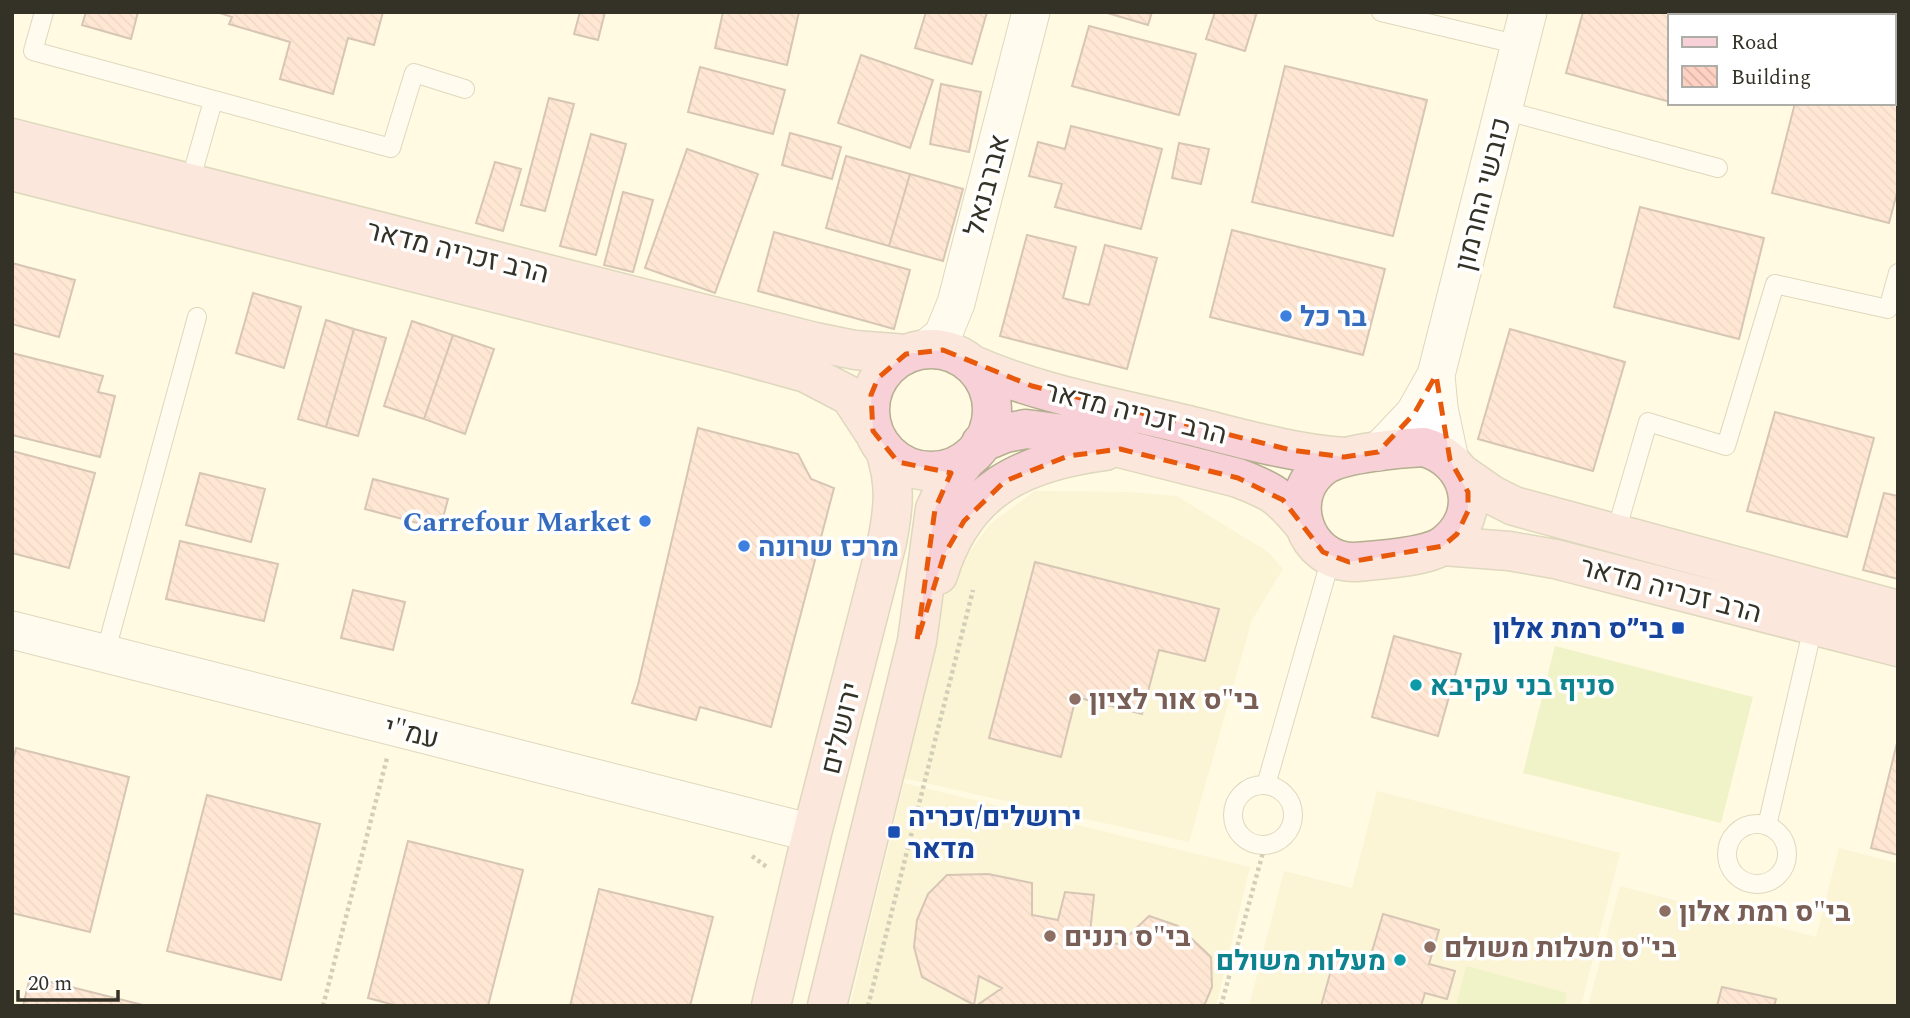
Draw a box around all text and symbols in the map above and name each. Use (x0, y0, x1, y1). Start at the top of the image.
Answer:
legend (1668, 14, 1896, 105)
text: Road (1731, 27, 1778, 59)
text: Building (1731, 62, 1811, 94)
street label: כובשי החרמון (1444, 113, 1523, 276)
street label: אברבנאל (953, 130, 1022, 241)
street label: הרב זכריה מדאר (362, 209, 553, 296)
place label: בר כל (1300, 296, 1367, 339)
marker: בר כל (1278, 308, 1294, 324)
street label: הרב זכריה מדאר (1040, 370, 1231, 457)
place label: Carrefour Market (403, 501, 631, 544)
marker: Carrefour Market (637, 513, 653, 529)
place label: מרכז שרונה (758, 526, 899, 569)
marker: מרכז שרונה (736, 538, 752, 554)
street label: הרב זכריה מדאר (1575, 546, 1766, 635)
place label: בי״ס רמת אלון (1493, 608, 1664, 651)
marker: בי״ס רמת אלון (1670, 620, 1686, 636)
place label: סניף בני עקיבא (1430, 665, 1615, 708)
marker: סניף בני עקיבא (1408, 677, 1424, 693)
street label: ירושלים (809, 678, 874, 779)
place label: בי"ס אור לציון (1089, 679, 1259, 722)
marker: בי"ס אור לציון (1067, 691, 1083, 707)
street label: עמ"י (380, 706, 444, 761)
place label: ירושלים/זכריה מדאר (908, 796, 1081, 871)
marker: ירושלים/זכריה מדאר (886, 824, 902, 840)
place label: בי"ס רמת אלון (1679, 891, 1851, 934)
marker: בי"ס רמת אלון (1657, 903, 1673, 919)
place label: בי"ס רננים (1064, 916, 1190, 959)
place label: בי"ס מעלות משולם (1444, 927, 1677, 970)
marker: בי"ס רננים (1042, 928, 1058, 944)
marker: בי"ס מעלות משולם (1422, 939, 1438, 955)
place label: מעלות משולם (1216, 940, 1386, 983)
marker: מעלות משולם (1392, 952, 1408, 968)
scale bar (18, 958, 117, 1002)
text: 20 m (28, 968, 72, 1000)

